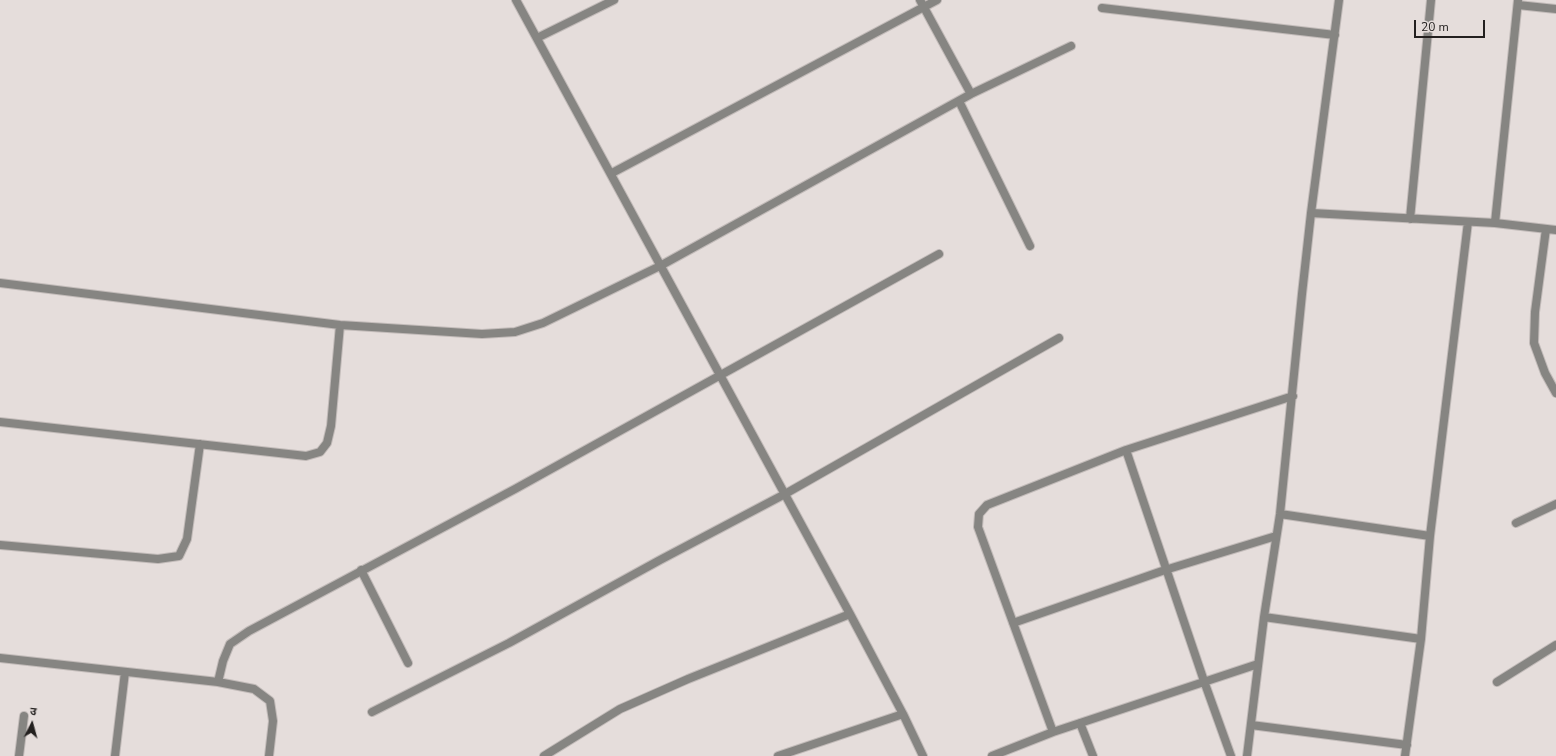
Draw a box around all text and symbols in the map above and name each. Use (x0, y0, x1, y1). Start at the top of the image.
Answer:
scale bar (1416, 12, 1487, 38)
text: 20 m (1421, 19, 1449, 35)
north arrow (12, 704, 52, 744)
text: उ (29, 704, 37, 719)

